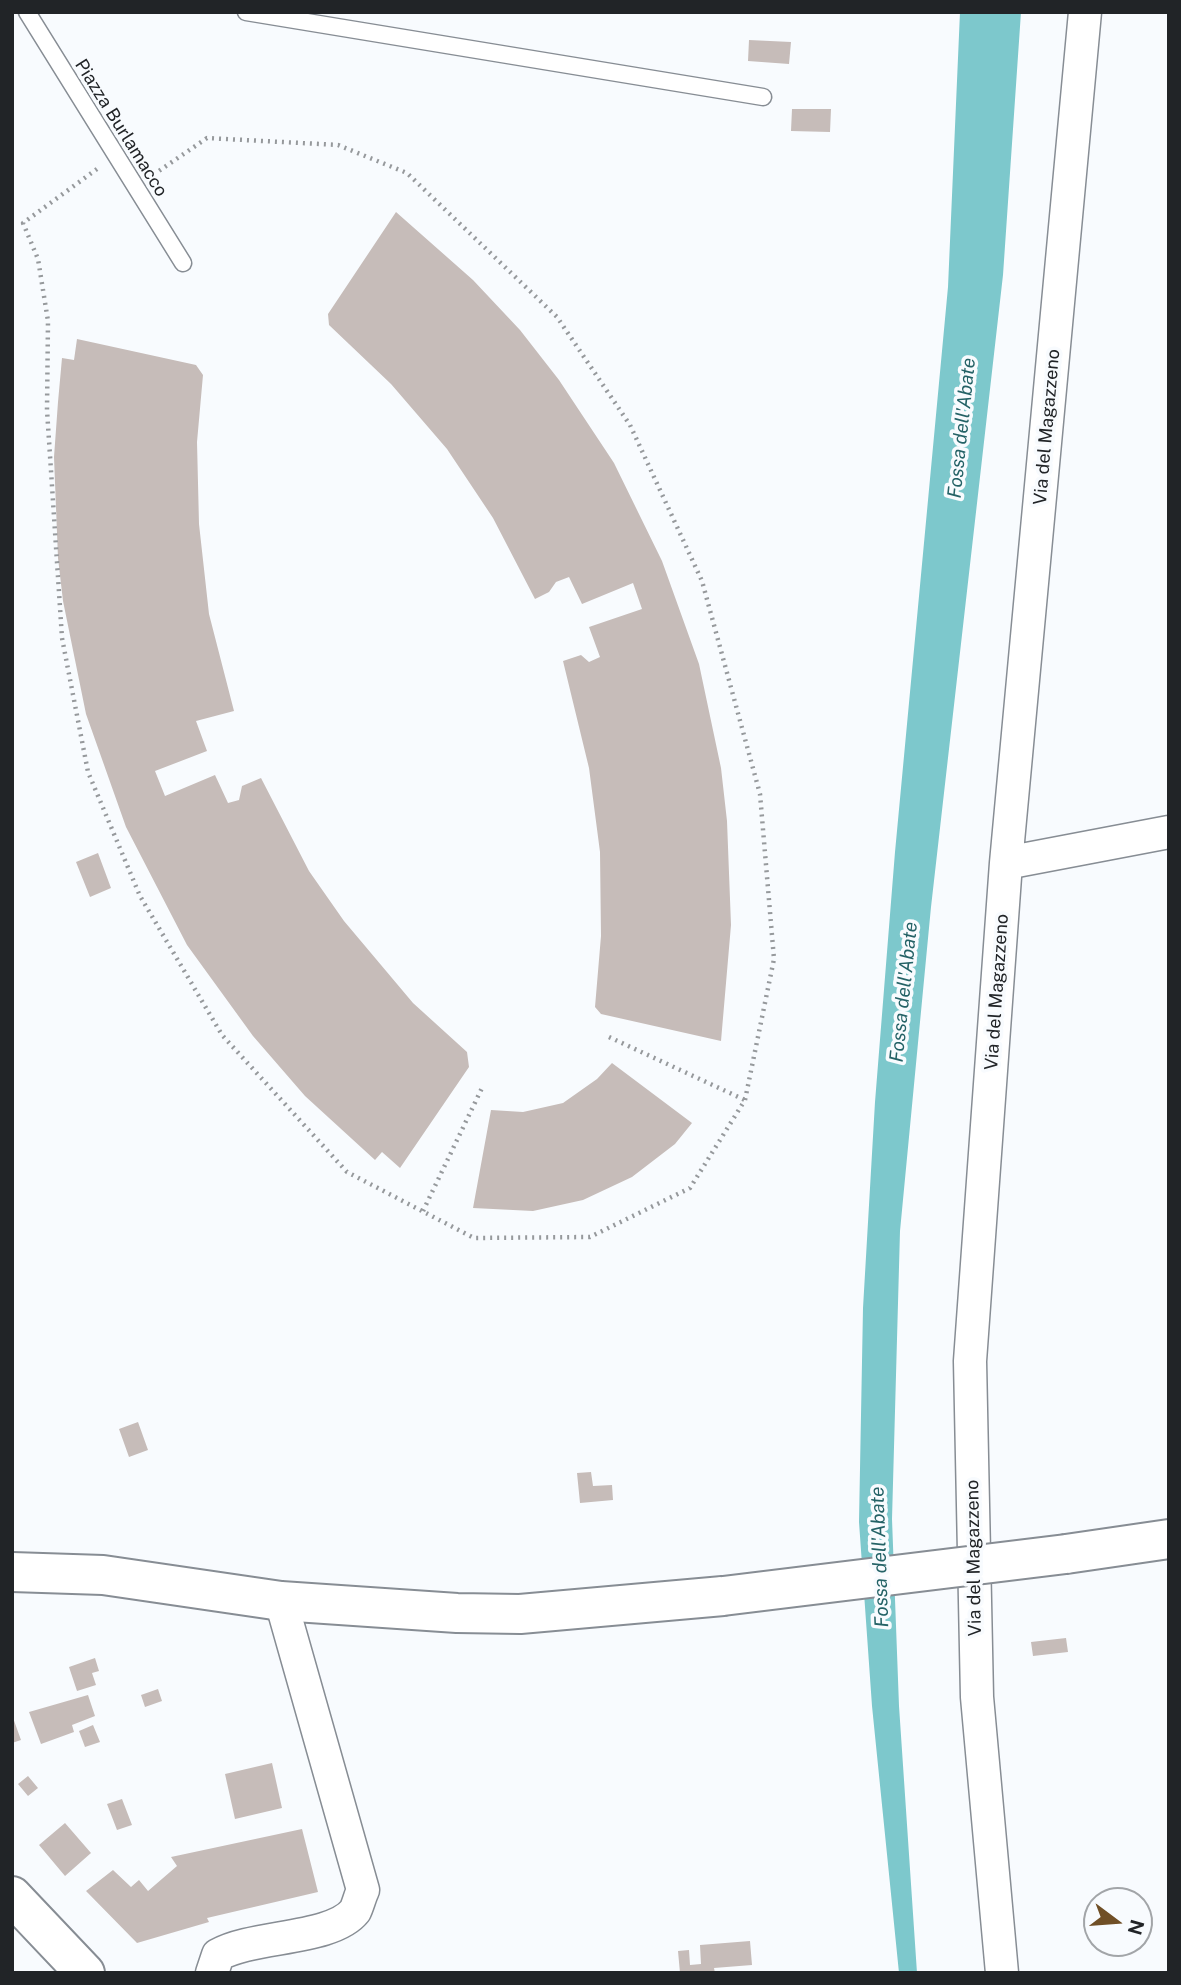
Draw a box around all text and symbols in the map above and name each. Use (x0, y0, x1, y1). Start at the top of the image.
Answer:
street label: Piazza Burlamacco (70, 55, 172, 201)
street label: Via del Magazzeno (1029, 348, 1065, 506)
water label: Fossa dell'Abate (943, 357, 981, 499)
street label: Via del Magazzeno (981, 913, 1013, 1071)
water label: Fossa dell'Abate (885, 921, 923, 1063)
street label: Via del Magazzeno (962, 1480, 986, 1636)
water label: Fossa dell'Abate (866, 1486, 894, 1628)
north arrow (1083, 1887, 1153, 1957)
text: N (1124, 1917, 1149, 1937)

